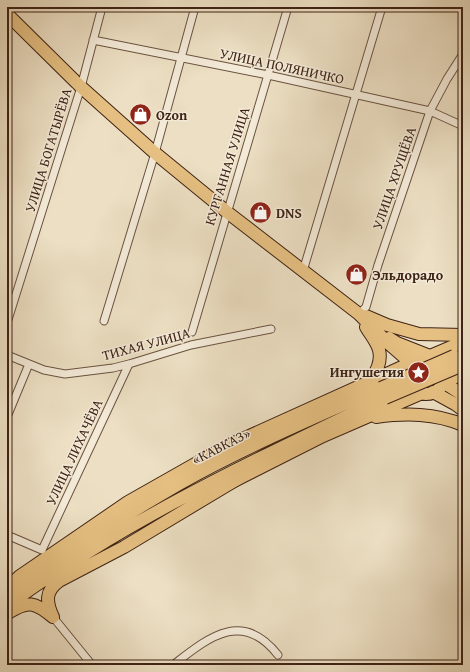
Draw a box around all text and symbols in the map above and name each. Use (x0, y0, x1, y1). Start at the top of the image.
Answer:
street label: УЛИЦА ПОЛЯНИЧКО (218, 43, 346, 89)
street label: УЛИЦА БОГАТЫРЁВА (20, 85, 77, 215)
shop icon: Ozon (127, 102, 153, 128)
street label: КУРГАННАЯ УЛИЦА (199, 104, 255, 228)
place label: Ozon (156, 105, 188, 125)
street label: УЛИЦА ХРУЩЁВА (367, 123, 421, 232)
shop icon: DNS (247, 200, 273, 226)
place label: DNS (276, 203, 302, 223)
shop icon: Эльдорадо (343, 262, 369, 288)
place label: Эльдорадо (372, 265, 444, 285)
street label: ТИХАЯ УЛИЦА (100, 323, 193, 365)
place icon: Ингушетия (406, 359, 432, 385)
place label: Ингушетия (330, 362, 404, 382)
street label: УЛИЦА ЛИХАЧЁВА (41, 395, 108, 508)
street label: «КАВКАЗ» (188, 423, 254, 469)

